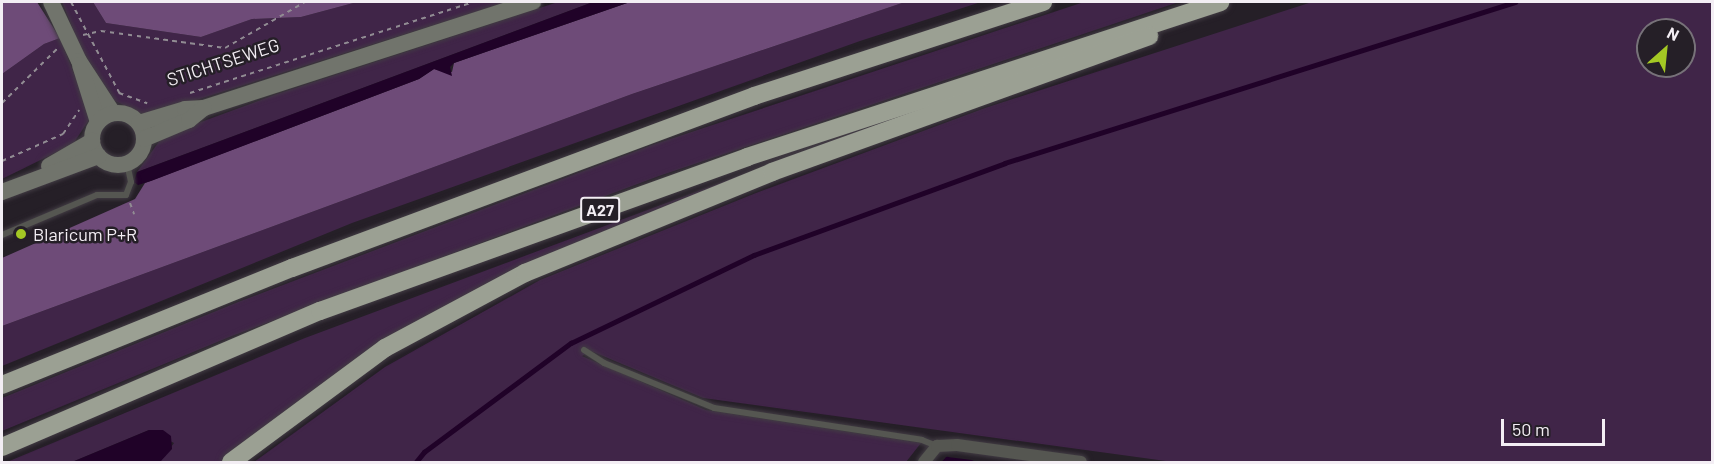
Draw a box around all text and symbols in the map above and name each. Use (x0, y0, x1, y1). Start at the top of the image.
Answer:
north arrow (1636, 18, 1696, 78)
text: N (1664, 22, 1683, 44)
street label: STICHTSEWEG (164, 34, 282, 90)
road number: A27 (579, 197, 621, 223)
place label: Blaricum P+R (33, 223, 137, 245)
marker: Blaricum P+R (14, 227, 28, 241)
scale bar (1504, 407, 1608, 445)
text: 50 m (1512, 418, 1550, 440)

